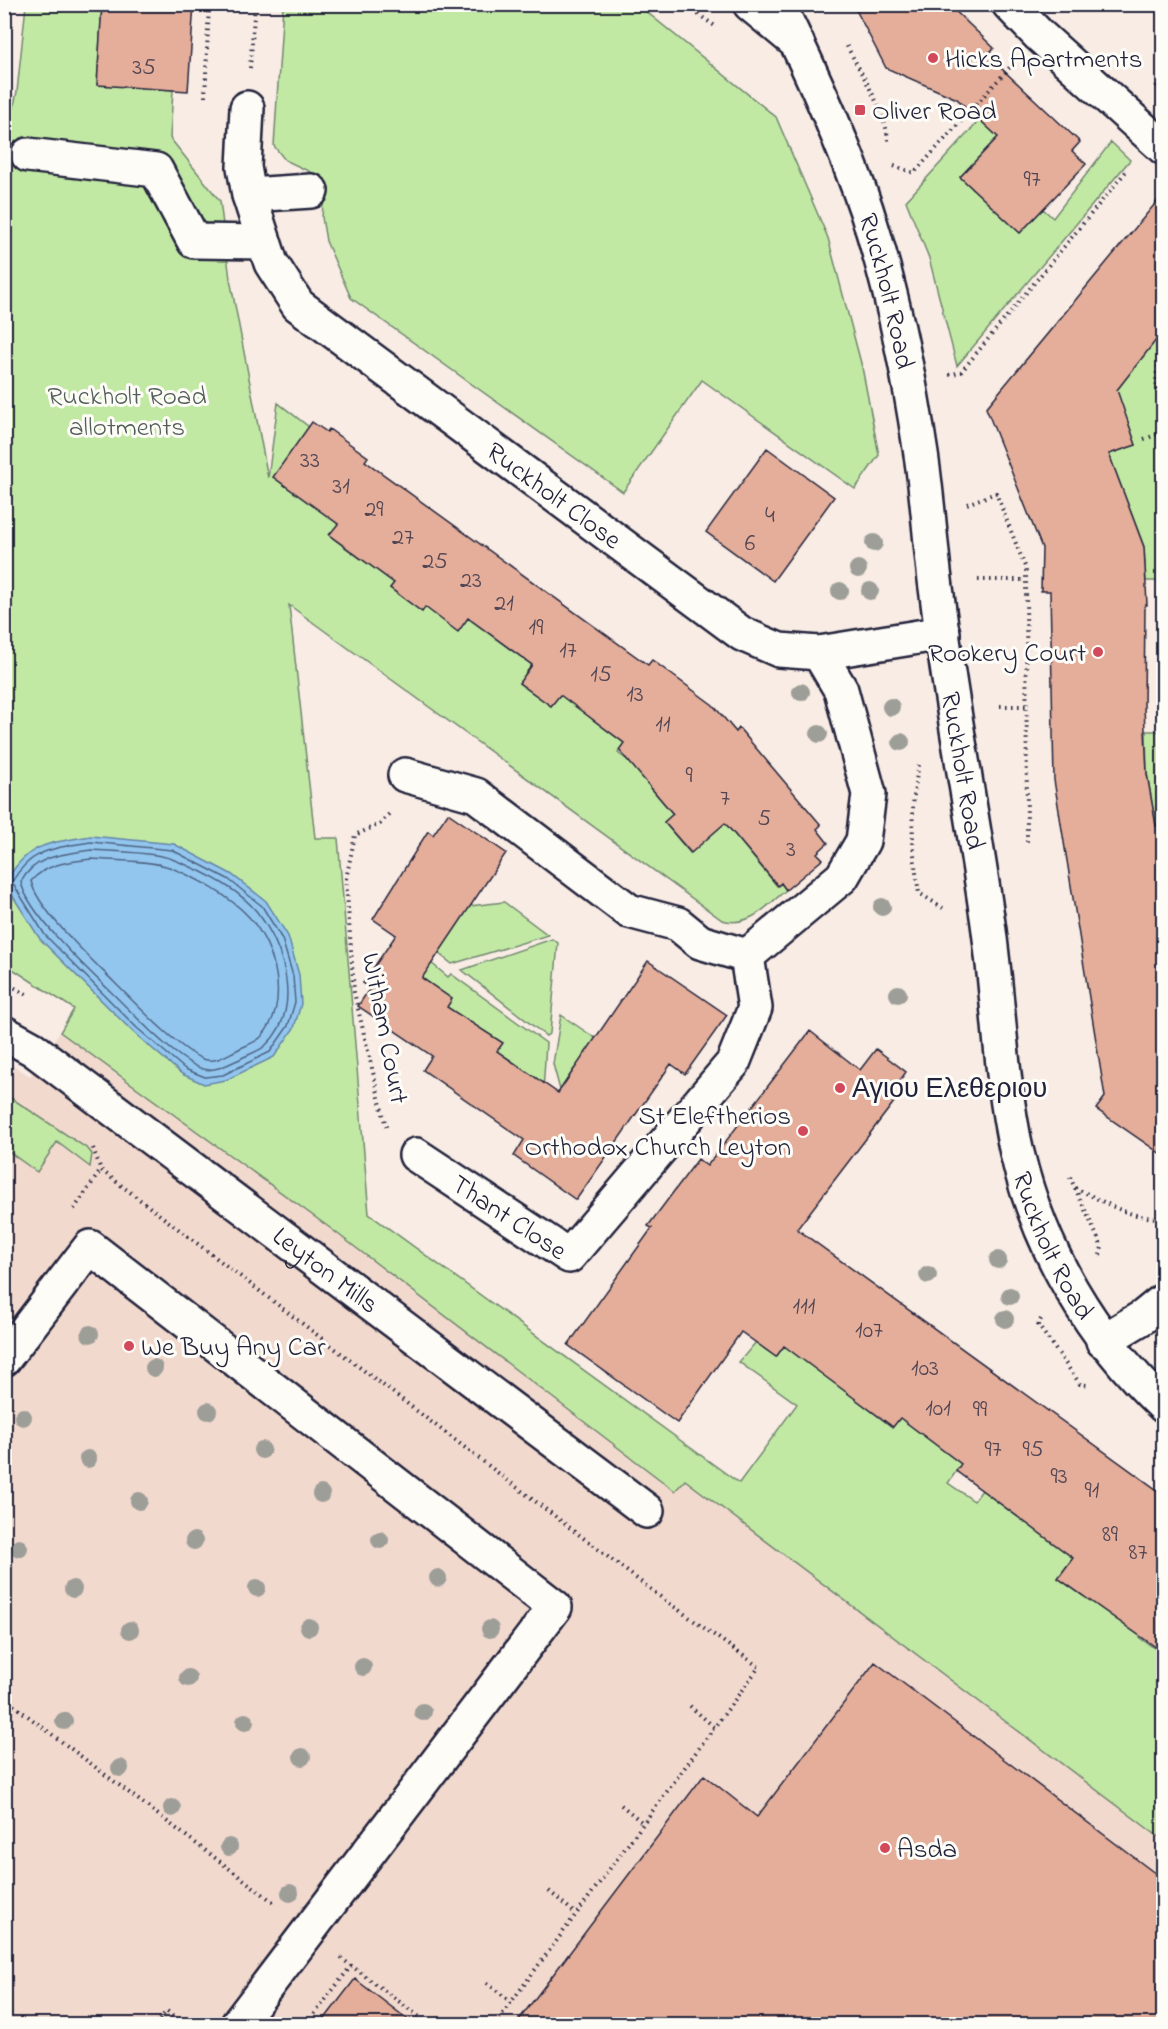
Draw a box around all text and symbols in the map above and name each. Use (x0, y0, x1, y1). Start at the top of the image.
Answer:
place label: Hicks Apartments (945, 41, 1142, 80)
house number: 35 (132, 51, 156, 86)
marker: Hicks Apartments (926, 51, 940, 65)
place label: Oliver Road (872, 93, 996, 132)
marker: Oliver Road (853, 103, 867, 117)
house number: 97 (1023, 163, 1041, 198)
street label: Ruckholt Road (847, 209, 923, 373)
park label: Ruckholt Road allotments (47, 378, 207, 448)
street label: Ruckholt Close (477, 434, 629, 561)
house number: 33 (300, 444, 320, 479)
house number: 31 (332, 470, 350, 505)
house number: 29 (364, 493, 384, 528)
house number: 4 (765, 499, 775, 534)
house number: 27 (392, 521, 414, 556)
house number: 6 (745, 527, 756, 562)
house number: 25 (422, 545, 448, 580)
house number: 23 (460, 564, 482, 599)
house number: 21 (494, 587, 514, 622)
house number: 19 (529, 611, 544, 646)
house number: 17 (559, 634, 577, 669)
place label: Rookery Court (928, 635, 1086, 674)
marker: Rookery Court (1091, 645, 1105, 659)
house number: 15 (590, 658, 612, 693)
house number: 13 (626, 678, 644, 713)
street label: Ruckholt Road (929, 689, 994, 853)
house number: 11 (655, 708, 671, 743)
house number: 9 (685, 759, 693, 794)
house number: 7 (720, 782, 730, 817)
house number: 5 (757, 802, 771, 837)
house number: 3 (786, 833, 796, 868)
street label: Witham Court (350, 950, 417, 1107)
place label: Αγιου Ελεθεριου (852, 1071, 1047, 1110)
marker: Αγιου Ελεθεριου (833, 1081, 847, 1095)
place label: St Eleftherios Orthodox Church Leyton (524, 1098, 791, 1168)
marker: St Eleftherios Orthodox Church Leyton (796, 1124, 810, 1138)
street label: Thant Close (443, 1166, 574, 1272)
street label: Ruckholt Road (1001, 1168, 1103, 1328)
street label: Leyton Mills (263, 1219, 386, 1325)
house number: 111 (793, 1290, 816, 1325)
house number: 107 (855, 1314, 883, 1349)
place label: We Buy Any Car (141, 1329, 326, 1368)
marker: We Buy Any Car (122, 1339, 136, 1353)
house number: 103 (911, 1352, 939, 1387)
house number: 101 (925, 1392, 951, 1427)
house number: 99 (973, 1393, 988, 1428)
house number: 97 (984, 1433, 1002, 1468)
house number: 95 (1023, 1433, 1044, 1468)
house number: 93 (1050, 1460, 1068, 1495)
house number: 91 (1085, 1474, 1100, 1509)
house number: 89 (1102, 1518, 1119, 1553)
house number: 87 (1129, 1536, 1148, 1571)
place label: Asda (897, 1831, 957, 1870)
marker: Asda (878, 1841, 892, 1855)

